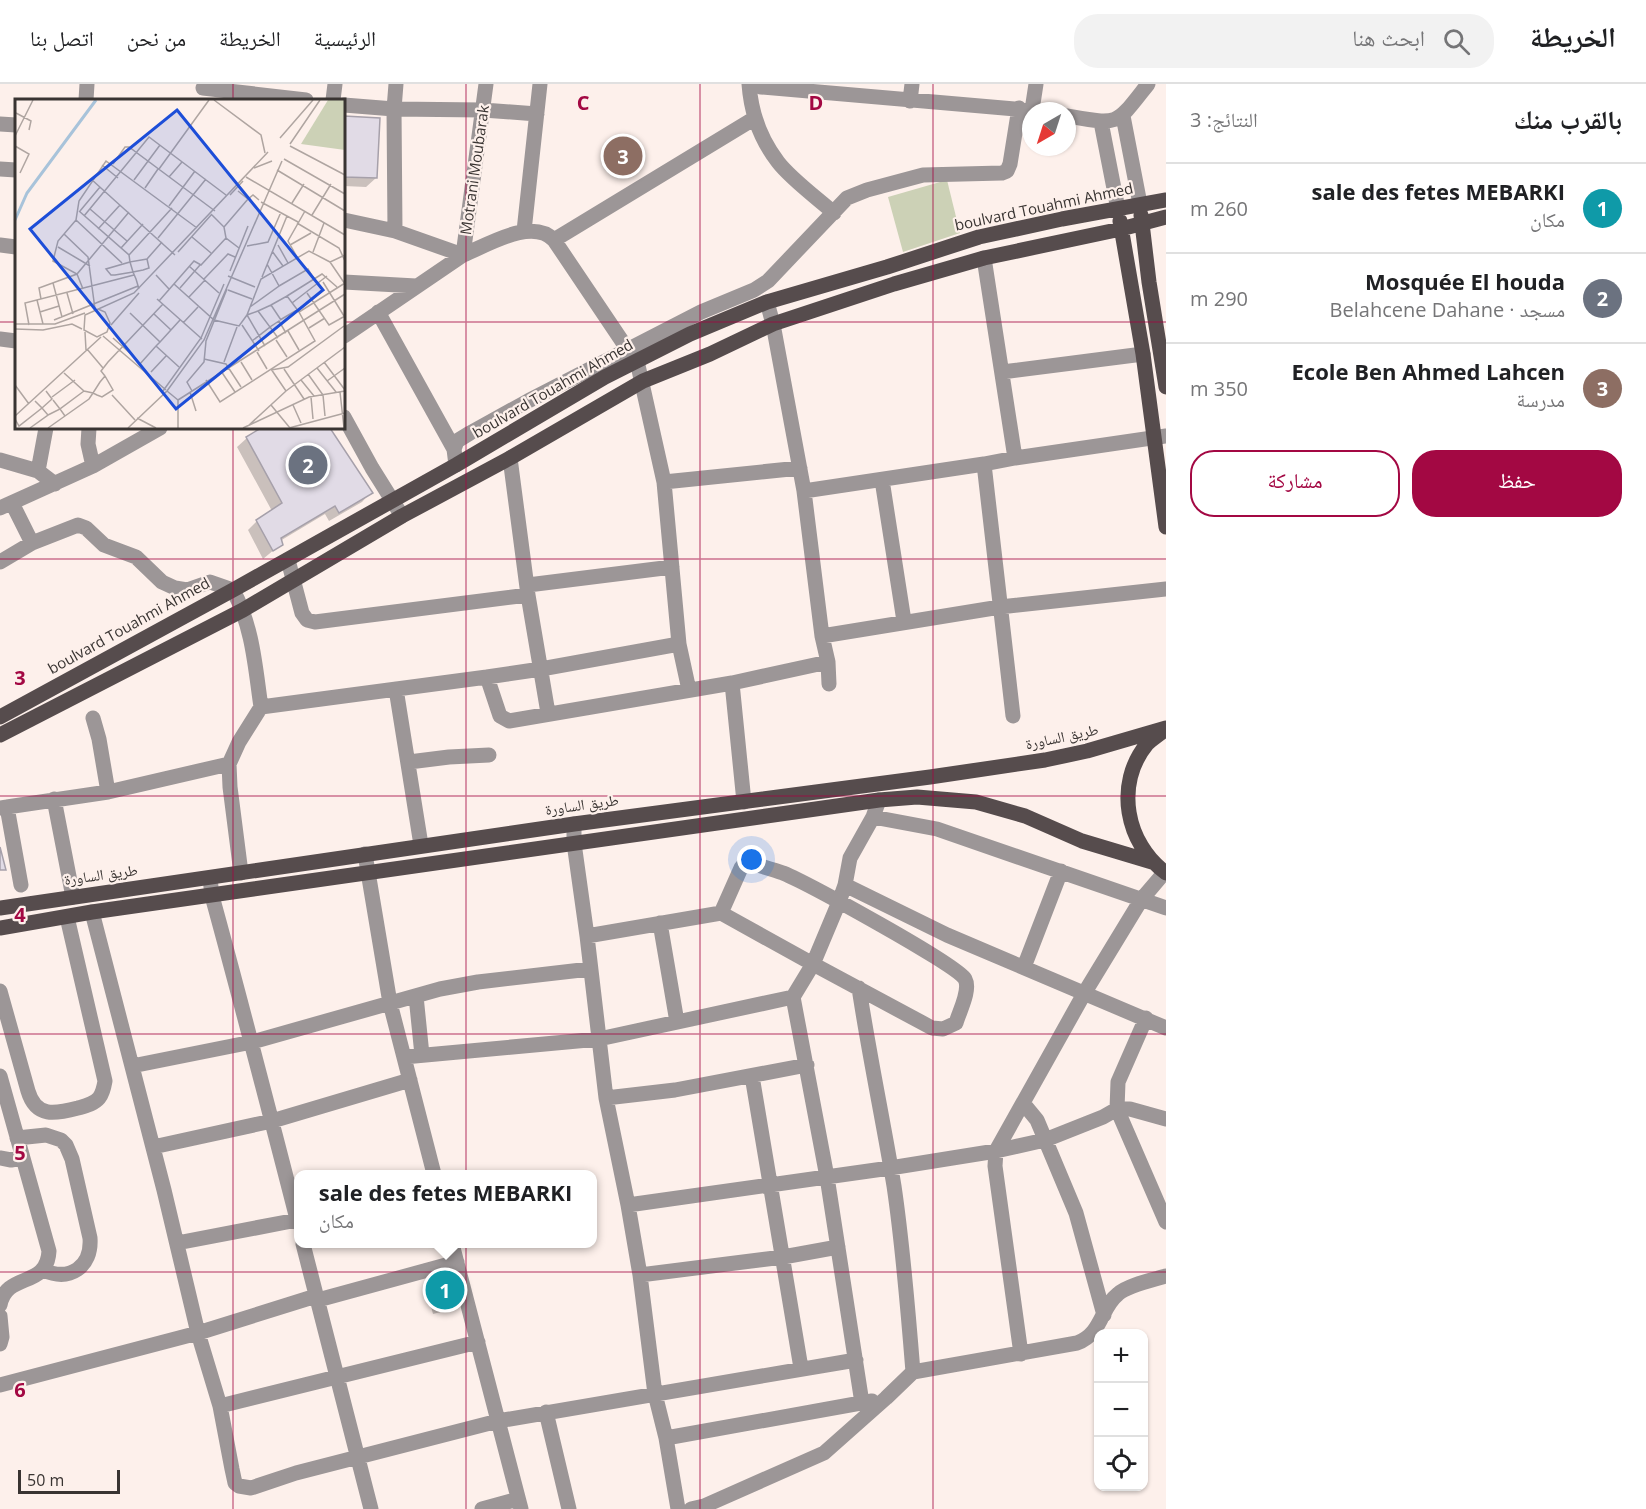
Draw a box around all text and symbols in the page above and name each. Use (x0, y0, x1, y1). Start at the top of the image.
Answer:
search box (1074, 14, 1494, 68)
text: الخريطة (1530, 17, 1616, 55)
text: ابحث هنا (1352, 22, 1425, 52)
text: اتصل بنا (30, 24, 94, 52)
text: من نحن (127, 24, 186, 52)
text: الخريطة (219, 24, 281, 52)
text: الرئيسية (314, 24, 376, 52)
icon: search (1440, 25, 1473, 58)
text: C (577, 89, 590, 116)
text: D (809, 89, 823, 116)
inset map (15, 99, 345, 429)
text: بالقرب منك (1514, 101, 1622, 137)
north arrow (1022, 102, 1076, 156)
street label: Motrani Moubarak (455, 104, 493, 236)
text: النتائج: 3 (1190, 106, 1258, 133)
pin: 3 (604, 134, 642, 178)
text: sale des fetes MEBARKI (1312, 176, 1565, 206)
street label: boulvard Touahmi Ahmed (953, 177, 1135, 235)
text: 260 m (1190, 195, 1248, 222)
text: 1 (1597, 195, 1608, 222)
text: مكان (1530, 206, 1565, 233)
text: Mosquée El houda (1365, 266, 1565, 296)
text: 290 m (1190, 285, 1248, 312)
text: 2 (1597, 285, 1608, 312)
text: مسجد · Belahcene Dahane (1330, 296, 1565, 323)
street label: boulvard Touahmi Ahmed (469, 334, 636, 442)
text: Ecole Ben Ahmed Lahcen (1292, 356, 1565, 386)
text: 350 m (1190, 375, 1248, 402)
text: 3 (1597, 375, 1608, 402)
text: مدرسة (1516, 386, 1565, 413)
pin: 2 (288, 442, 328, 488)
button: مشاركة (1190, 450, 1400, 517)
button: حفظ (1412, 450, 1622, 517)
street label: boulvard Touahmi Ahmed (44, 572, 213, 678)
text: 3 (14, 664, 26, 691)
street label: طريق الساورة (1023, 719, 1100, 754)
street label: طريق الساورة (544, 789, 620, 820)
your location (737, 845, 766, 874)
street label: طريق الساورة (63, 859, 139, 890)
text: 4 (14, 901, 26, 928)
text: 5 (14, 1139, 26, 1166)
popup (294, 1170, 597, 1248)
text: sale des fetes MEBARKI (319, 1177, 572, 1207)
text: مكان (319, 1207, 354, 1234)
pin: 1 (426, 1268, 464, 1312)
map controls (1094, 1329, 1148, 1491)
button: + (1094, 1329, 1148, 1383)
text: 6 (14, 1376, 26, 1403)
button: − (1094, 1383, 1148, 1437)
button: locate (1094, 1437, 1148, 1491)
scale bar (18, 1467, 120, 1494)
text: 50 m (27, 1469, 64, 1491)

